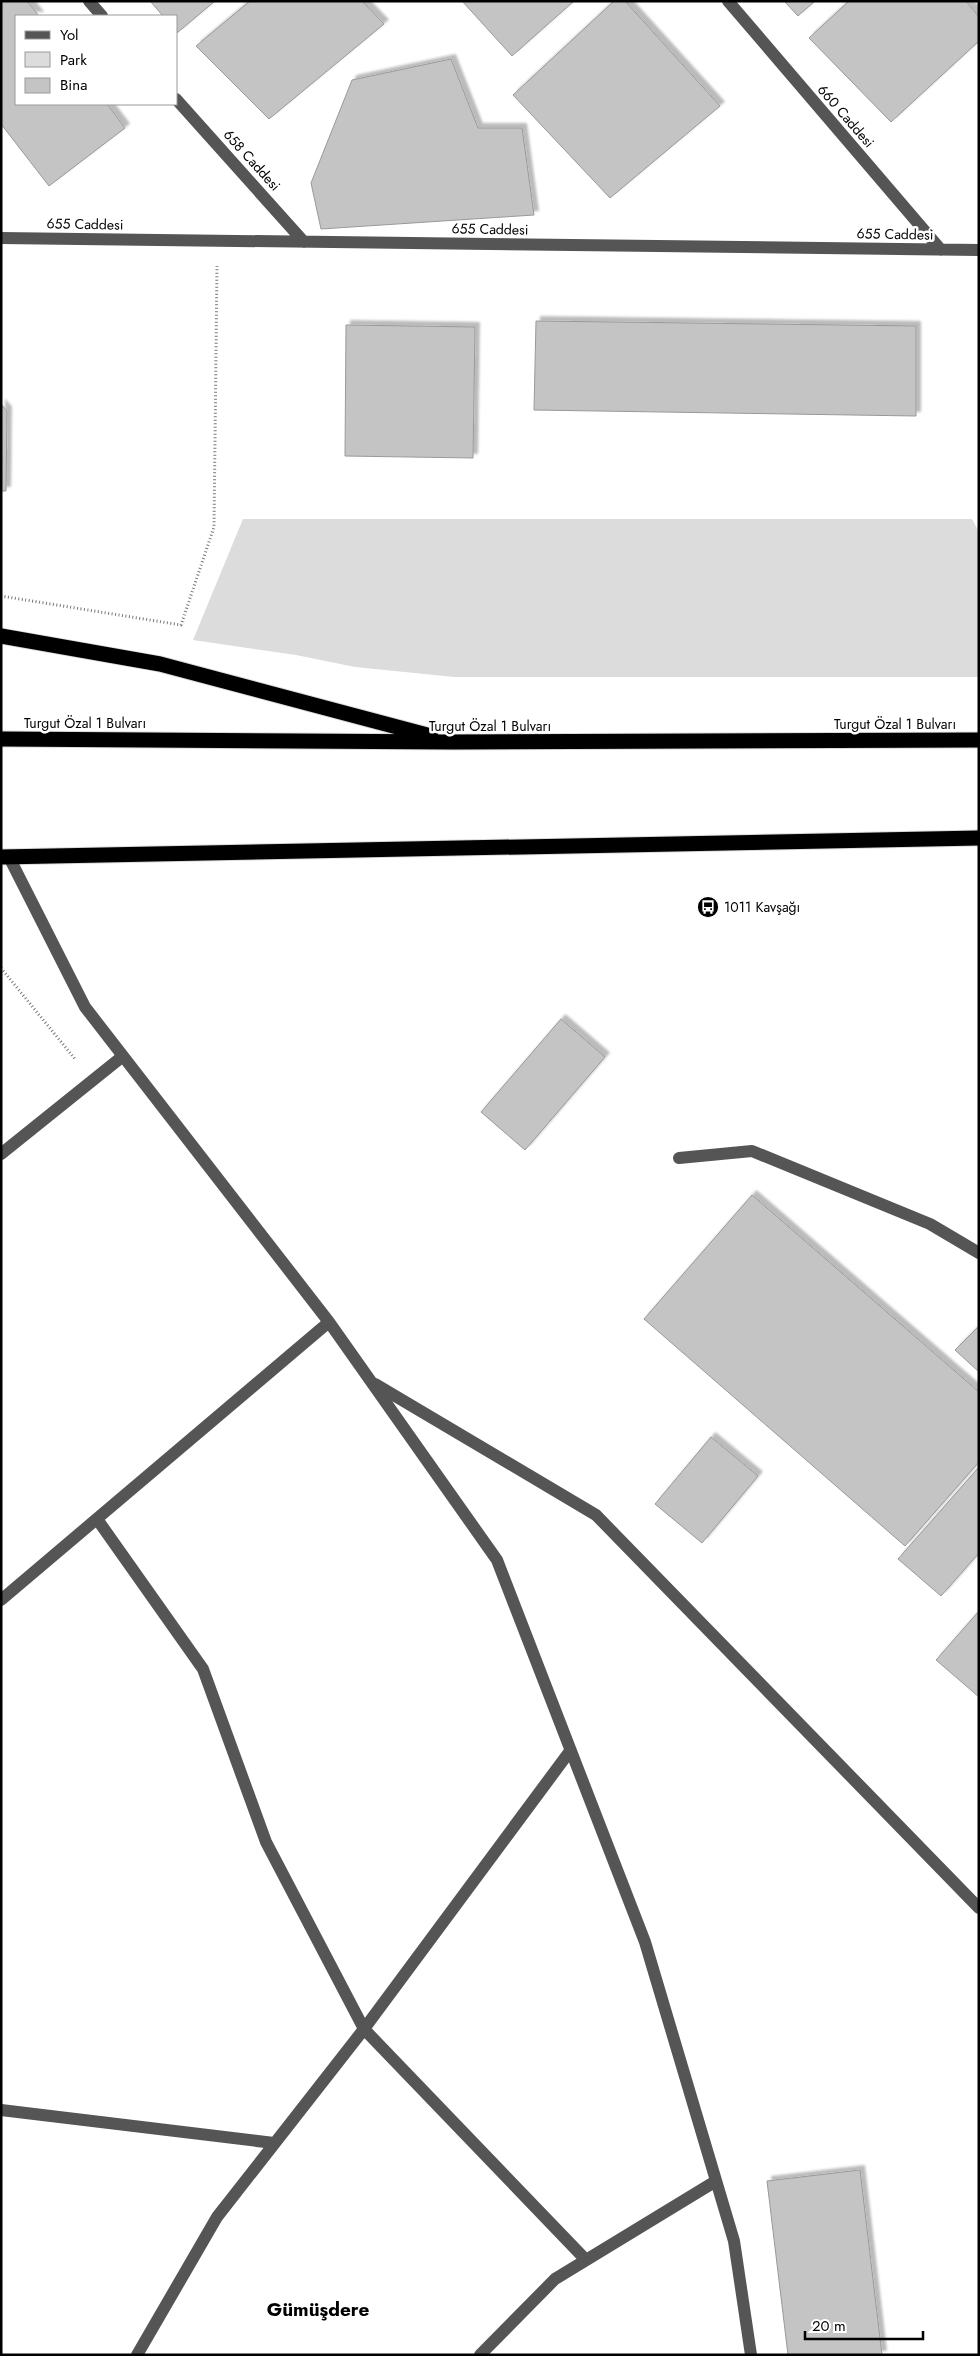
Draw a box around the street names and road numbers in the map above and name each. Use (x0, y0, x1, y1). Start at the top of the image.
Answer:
street label: 660 Caddesi (813, 80, 879, 152)
street label: 658 Caddesi (219, 125, 285, 195)
street label: 655 Caddesi (46, 213, 124, 235)
street label: 655 Caddesi (451, 218, 529, 240)
street label: 655 Caddesi (856, 223, 934, 245)
street label: Turgut Özal 1 Bulvarı (24, 713, 146, 733)
street label: Turgut Özal 1 Bulvarı (834, 714, 956, 734)
street label: Turgut Özal 1 Bulvarı (429, 716, 551, 736)

